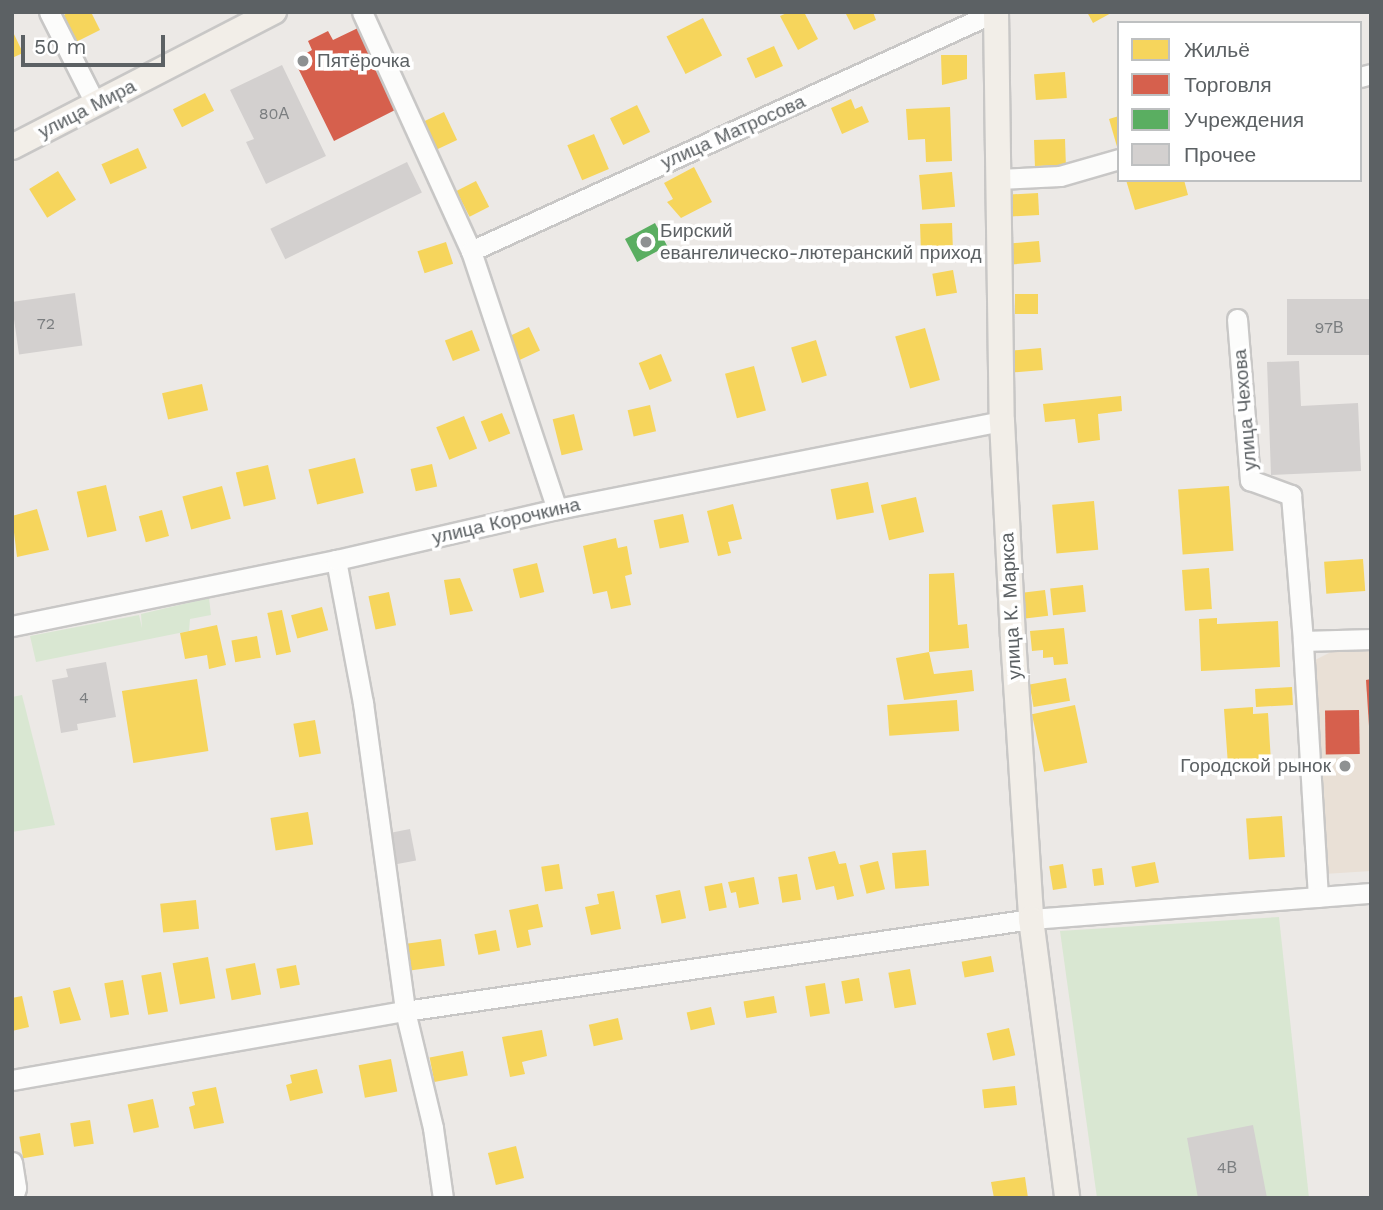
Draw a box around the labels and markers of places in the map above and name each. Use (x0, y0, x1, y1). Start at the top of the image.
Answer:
place label: Пятёрочка (317, 50, 410, 72)
marker: Пятёрочка (295, 53, 311, 69)
place label: Бирский евангелическо-лютеранский приход (660, 220, 982, 264)
marker: Бирский евангелическо-лютеранский приход (638, 234, 654, 250)
place label: Городской рынок (1180, 755, 1331, 777)
marker: Городской рынок (1337, 758, 1353, 774)

